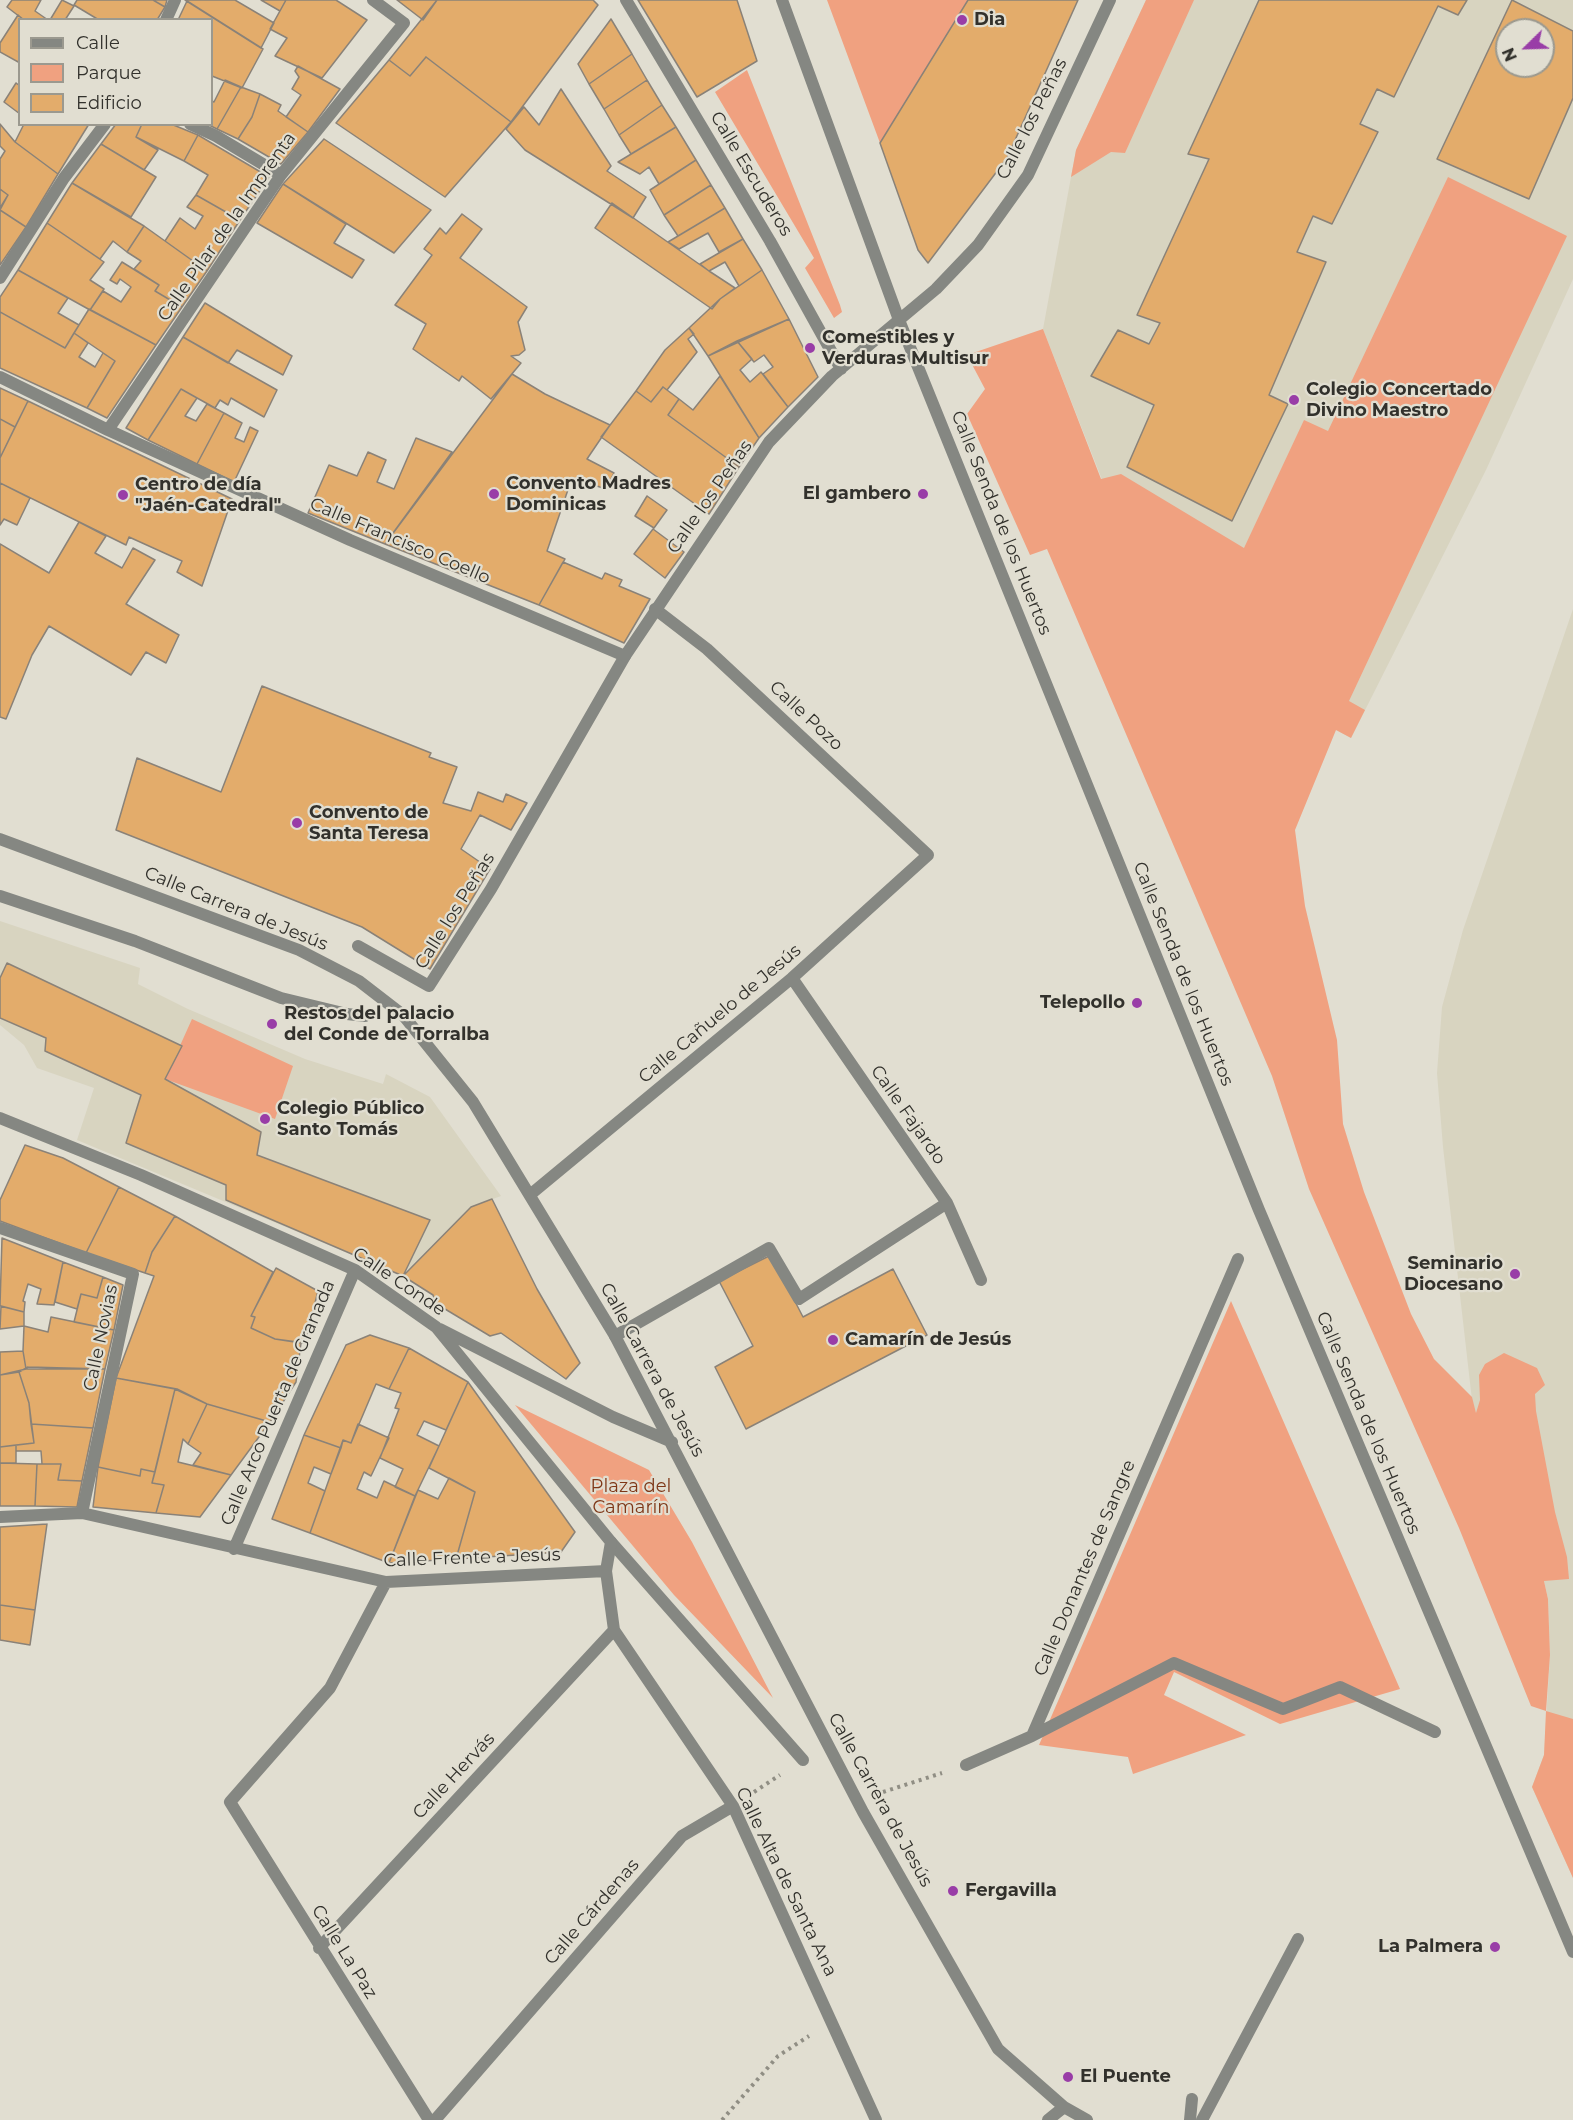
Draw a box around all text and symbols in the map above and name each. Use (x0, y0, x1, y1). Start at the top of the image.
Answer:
place label: Dia (974, 9, 1005, 31)
marker: Dia (955, 13, 969, 27)
legend (18, 18, 213, 126)
north arrow (1495, 18, 1555, 78)
text: Calle (76, 32, 120, 54)
text: N (1499, 45, 1521, 64)
street label: Calle los Peñas (992, 55, 1072, 183)
text: Parque (76, 62, 141, 84)
text: Edificio (76, 92, 142, 114)
street label: Calle Escuderos (705, 108, 797, 240)
street label: Calle Pilar de la Imprenta (153, 128, 301, 326)
place label: Comestibles y Verduras Multisur (822, 327, 989, 370)
marker: Comestibles y Verduras Multisur (803, 341, 817, 355)
place label: Colegio Concertado Divino Maestro (1306, 379, 1492, 422)
marker: Colegio Concertado Divino Maestro (1287, 393, 1301, 407)
street label: Calle Senda de los Huertos (946, 408, 1056, 638)
street label: Calle los Peñas (663, 436, 757, 558)
place label: Convento Madres Dominicas (506, 473, 671, 516)
place label: Centro de día "Jaén-Catedral" (135, 474, 281, 516)
place label: El gambero (803, 483, 911, 505)
marker: Convento Madres Dominicas (487, 487, 501, 501)
marker: El gambero (916, 487, 930, 501)
marker: Centro de día "Jaén-Catedral" (116, 488, 130, 502)
street label: Calle Francisco Coello (306, 493, 494, 589)
street label: Calle Pozo (765, 677, 847, 755)
place label: Convento de Santa Teresa (309, 802, 429, 844)
marker: Convento de Santa Teresa (290, 816, 304, 830)
street label: Calle los Peñas (411, 849, 499, 973)
street label: Calle Senda de los Huertos (1128, 859, 1238, 1089)
street label: Calle Carrera de Jesús (141, 862, 331, 956)
street label: Calle Cañuelo de Jesús (635, 940, 805, 1088)
place label: Telepollo (1040, 992, 1125, 1014)
marker: Telepollo (1130, 996, 1144, 1010)
place label: Restos del palacio del Conde de Torralba (284, 1003, 490, 1046)
marker: Restos del palacio del Conde de Torralba (265, 1017, 279, 1031)
street label: Calle Fajardo (866, 1061, 950, 1169)
place label: Colegio Público Santo Tomás (277, 1098, 424, 1140)
marker: Colegio Público Santo Tomás (258, 1112, 272, 1126)
street label: Calle Conde (348, 1243, 450, 1321)
place label: Seminario Diocesano (1404, 1253, 1503, 1296)
marker: Seminario Diocesano (1508, 1267, 1522, 1281)
street label: Calle Arco Puerta de Granada (216, 1277, 340, 1529)
street label: Calle Carrera de Jesús (595, 1279, 709, 1461)
street label: Calle Novias (79, 1283, 123, 1393)
street label: Calle Senda de los Huertos (1311, 1308, 1425, 1538)
place label: Camarín de Jesús (845, 1329, 1011, 1351)
marker: Camarín de Jesús (826, 1333, 840, 1347)
street label: Calle Donantes de Sangre (1030, 1457, 1140, 1679)
park label: Plaza del Camarín (591, 1476, 671, 1518)
street label: Calle Frente a Jesús (383, 1544, 561, 1572)
street label: Calle Carrera de Jesús (823, 1709, 937, 1891)
street label: Calle Hervás (408, 1728, 500, 1824)
street label: Calle Alta de Santa Ana (731, 1784, 841, 1980)
street label: Calle Cárdenas (540, 1855, 644, 1969)
place label: Fergavilla (965, 1880, 1057, 1902)
marker: Fergavilla (946, 1884, 960, 1898)
street label: Calle La Paz (307, 1901, 381, 2003)
place label: La Palmera (1378, 1936, 1483, 1958)
marker: La Palmera (1488, 1940, 1502, 1954)
place label: El Puente (1080, 2066, 1171, 2088)
marker: El Puente (1061, 2070, 1075, 2084)

